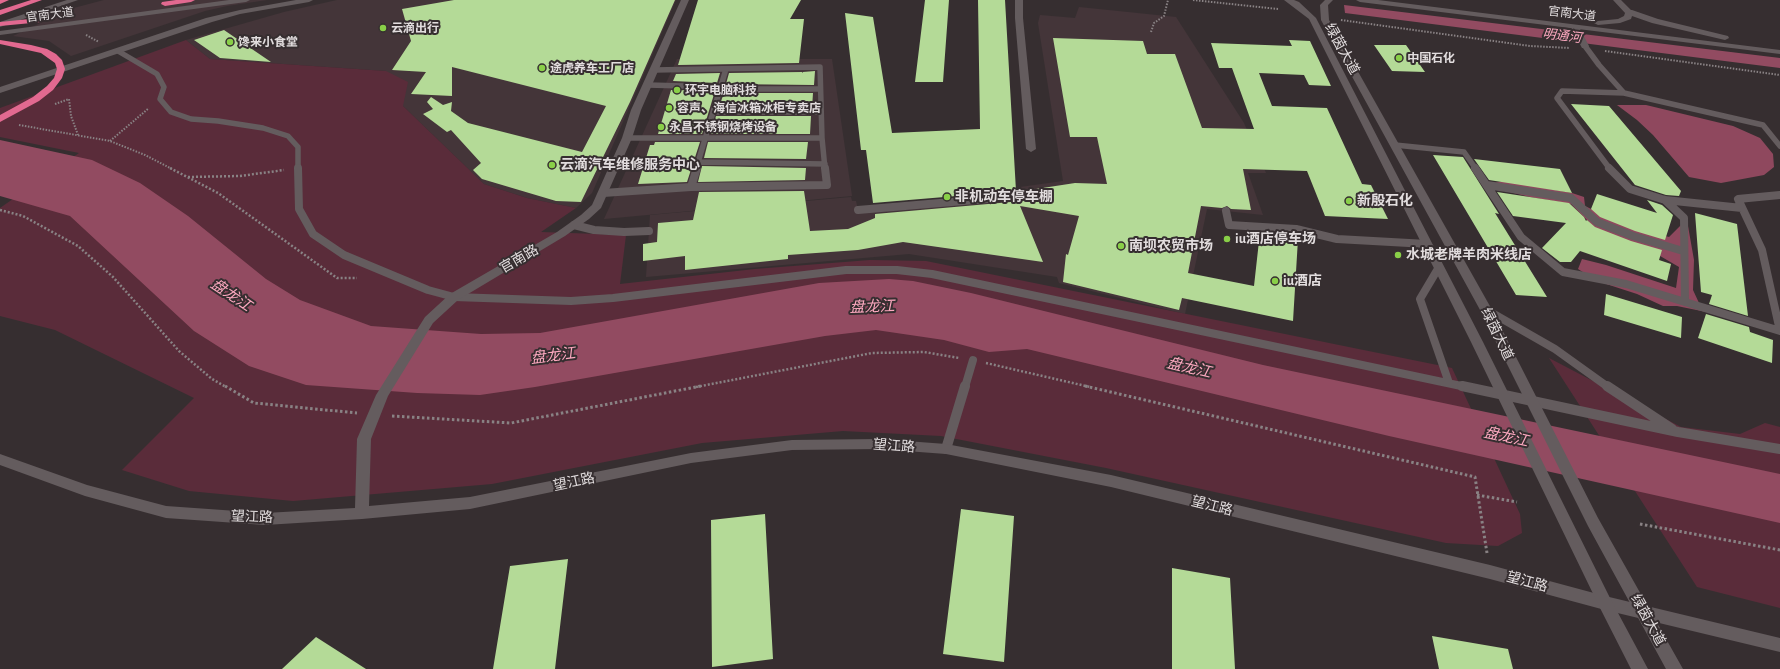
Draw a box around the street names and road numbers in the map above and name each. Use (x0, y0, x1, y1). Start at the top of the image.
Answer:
street label: 官南大道 (1547, 4, 1597, 24)
street label: 官南大道 (25, 5, 75, 25)
street label: 绿茵大道 (1321, 20, 1363, 78)
street label: 官南路 (497, 241, 541, 277)
street label: 绿茵大道 (1477, 305, 1517, 363)
street label: 望江路 (872, 436, 916, 456)
street label: 望江路 (552, 469, 596, 495)
street label: 望江路 (1190, 493, 1234, 519)
street label: 望江路 (231, 508, 273, 526)
street label: 望江路 (1505, 568, 1549, 596)
street label: 绿茵大道 (1627, 591, 1669, 649)

